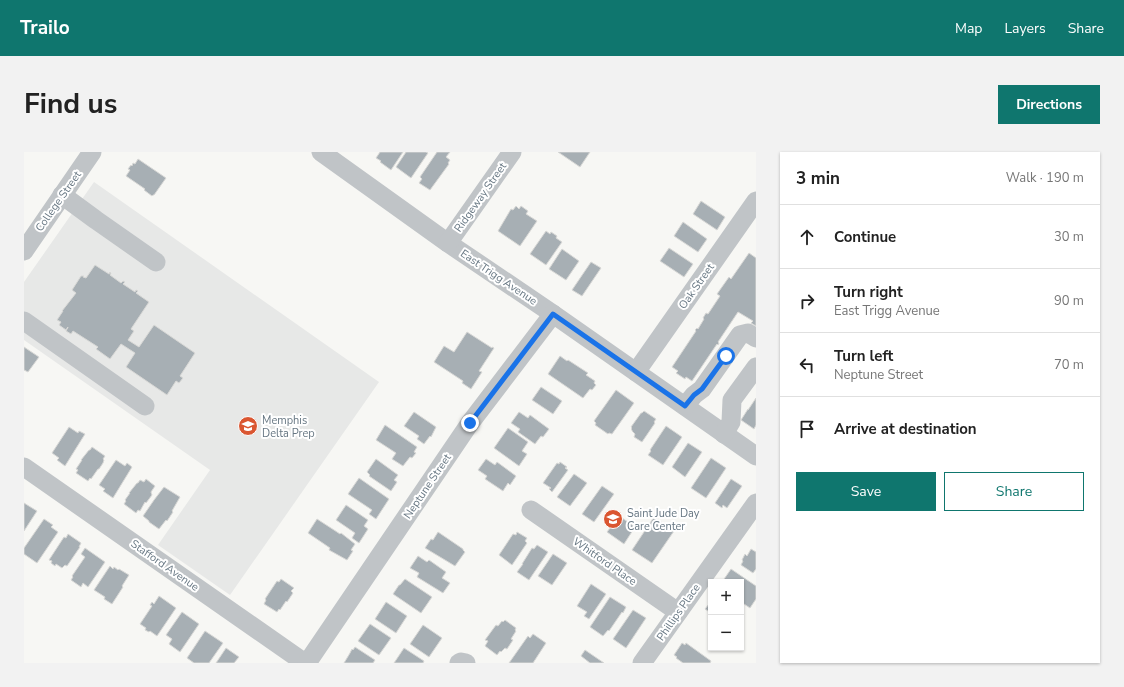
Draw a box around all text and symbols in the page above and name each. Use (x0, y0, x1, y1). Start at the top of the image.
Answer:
text: Trailo (20, 15, 70, 41)
text: Map (955, 19, 982, 38)
text: Layers (1004, 19, 1046, 38)
text: Share (1068, 19, 1104, 38)
text: Find us (24, 85, 118, 123)
button: Directions (998, 85, 1100, 124)
street label: Ridgeway Street (451, 159, 510, 235)
text: 3 min (796, 167, 840, 190)
street label: College Street (32, 168, 85, 235)
text: Walk · 190 m (1006, 169, 1084, 187)
icon: ahead (796, 226, 818, 248)
text: Continue (834, 227, 896, 247)
text: 30 m (1054, 228, 1084, 246)
street label: East Trigg Avenue (457, 246, 540, 309)
street label: Oak Street (675, 260, 718, 312)
text: Turn right (834, 282, 903, 302)
icon: right (796, 290, 818, 312)
text: 90 m (1054, 292, 1084, 310)
text: East Trigg Avenue (834, 302, 940, 320)
text: Turn left (834, 346, 893, 366)
route start (717, 347, 735, 365)
icon: left (796, 354, 818, 376)
text: 70 m (1054, 356, 1084, 374)
text: Neptune Street (834, 366, 923, 384)
place label: Memphis Delta Prep (262, 413, 315, 441)
route end (461, 414, 479, 432)
school or university icon: Memphis Delta Prep (237, 415, 259, 437)
icon: arrive (796, 418, 818, 440)
text: Arrive at destination (834, 419, 977, 439)
street label: Neptune Street (400, 451, 455, 522)
button: Save (796, 472, 936, 511)
button: Share (944, 472, 1084, 511)
place label: Saint Jude Day Care Center (627, 506, 700, 534)
school or university icon: Saint Jude Day Care Center (602, 508, 624, 530)
street label: Whitford Place (570, 534, 640, 589)
street label: Stafford Avenue (128, 536, 202, 595)
map controls (708, 579, 744, 651)
button: + (708, 579, 744, 615)
street label: Phillips Place (653, 581, 704, 644)
button: − (708, 615, 744, 651)

